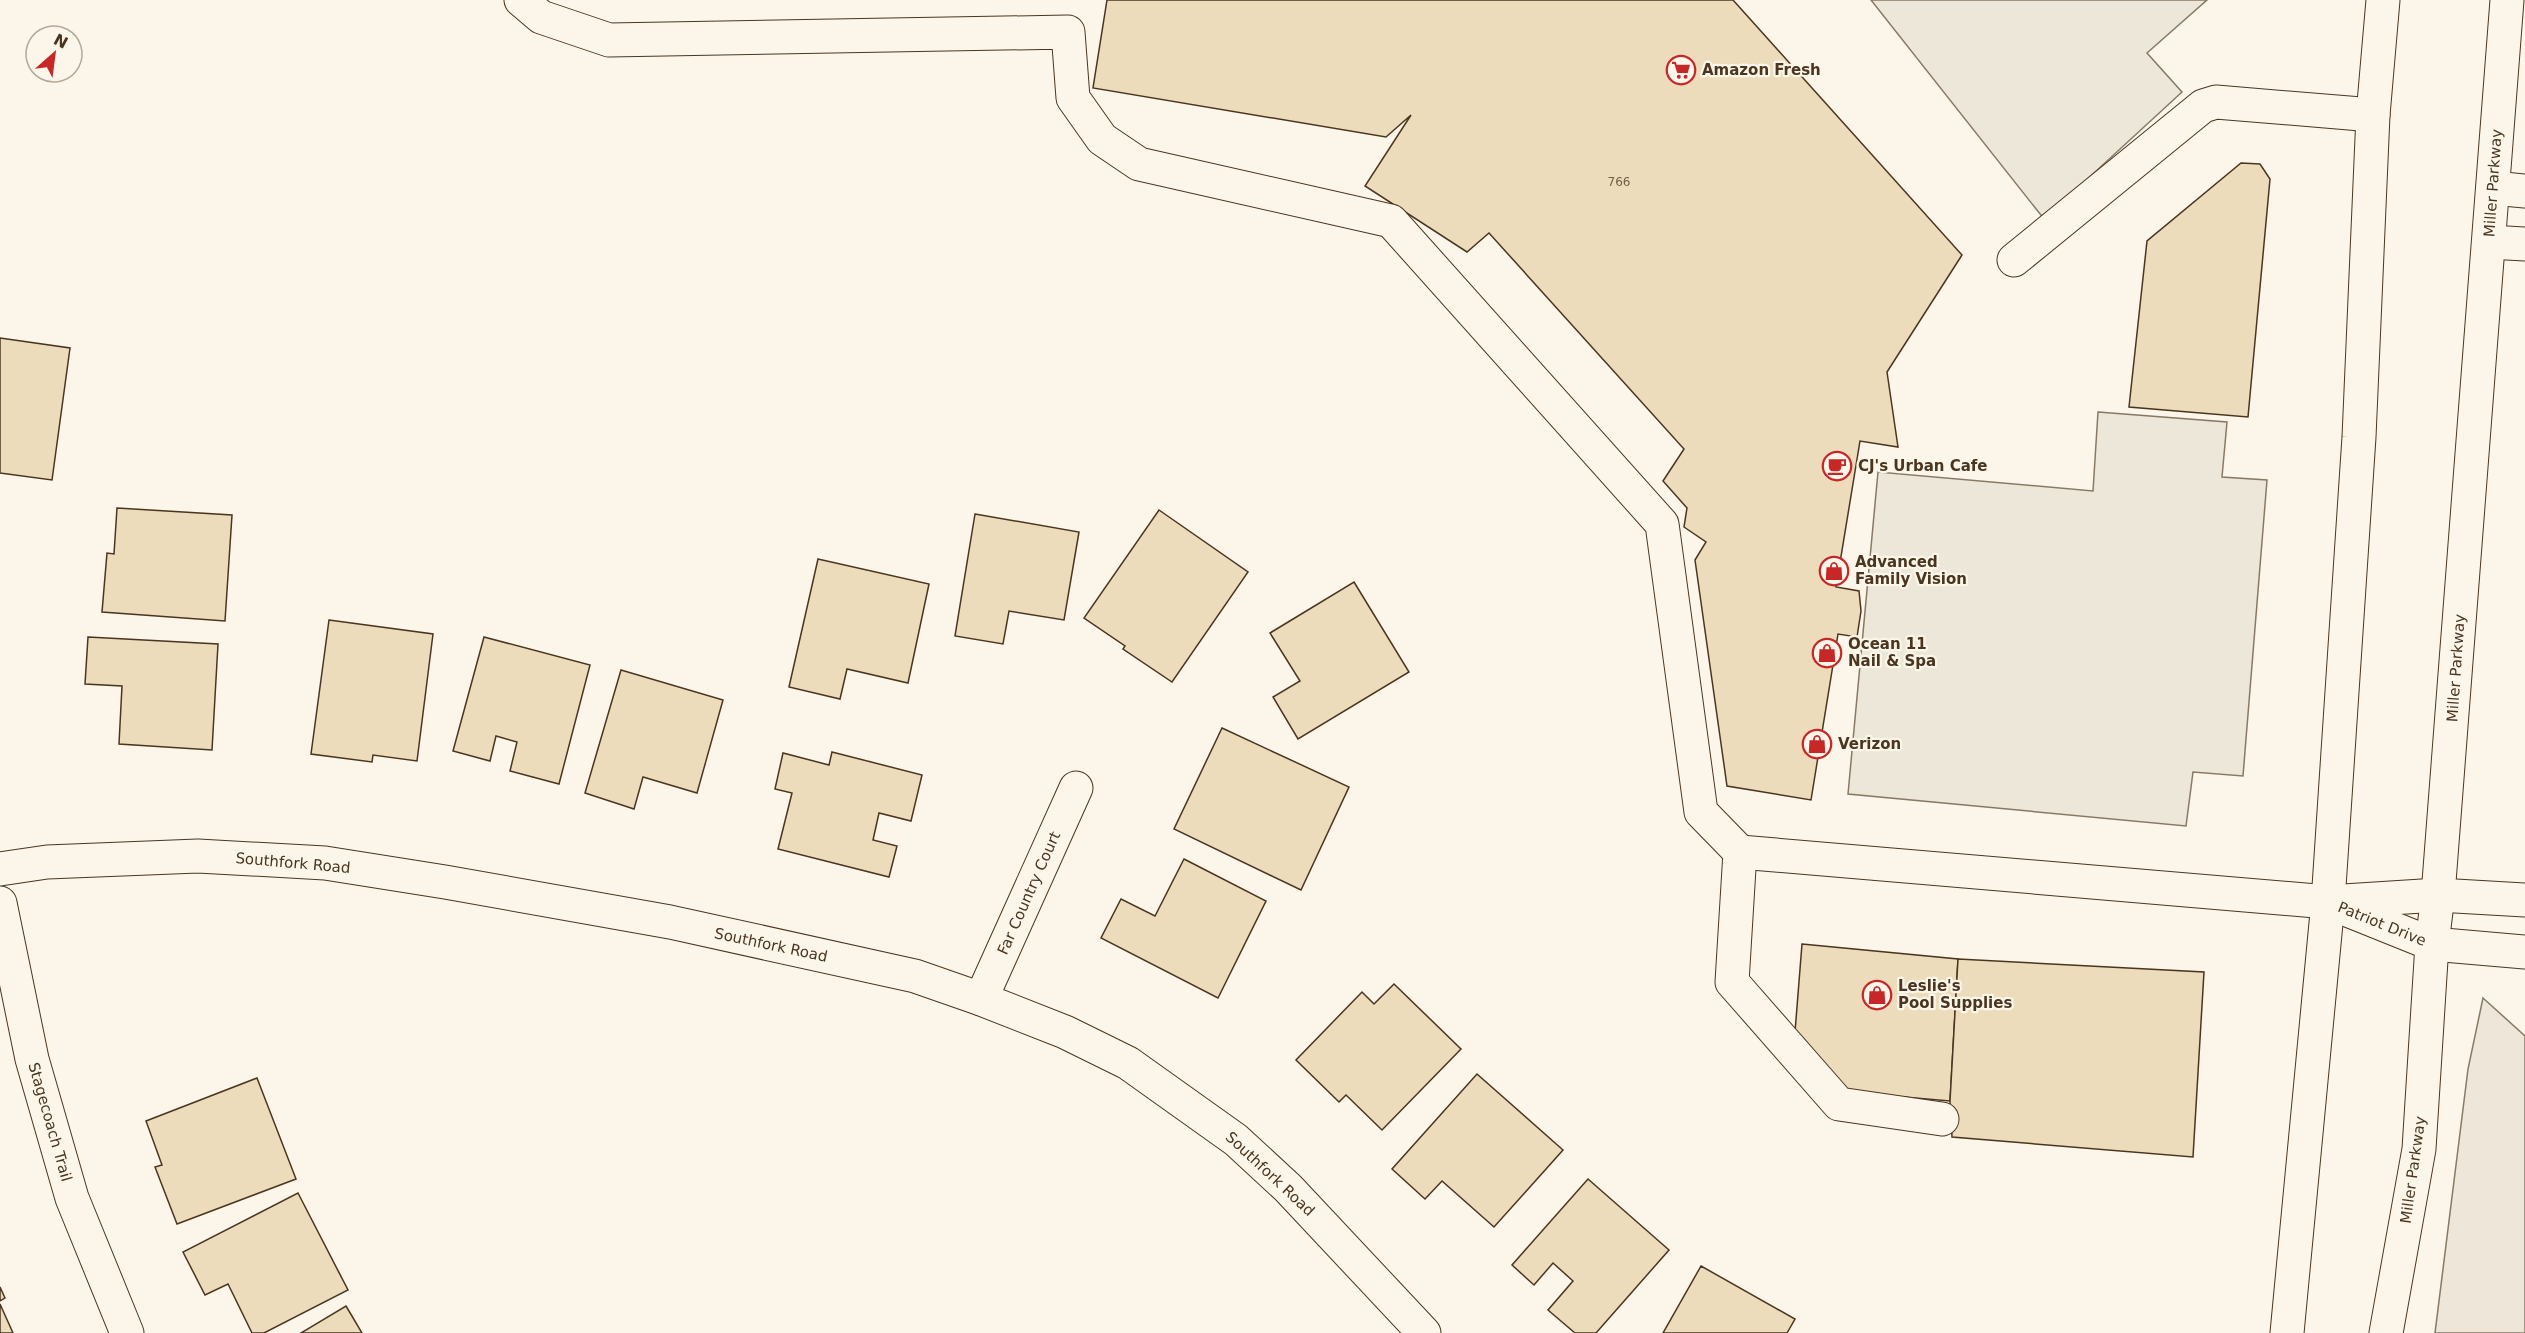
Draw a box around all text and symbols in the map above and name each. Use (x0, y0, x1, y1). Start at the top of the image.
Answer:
north arrow (24, 24, 84, 84)
text: N (50, 30, 71, 53)
supermarket icon: Amazon Fresh (1665, 54, 1697, 86)
place label: Amazon Fresh (1702, 61, 1821, 79)
street label: Miller Parkway (2480, 128, 2506, 238)
house number: 766 (1608, 175, 1630, 189)
cafe icon: CJ's Urban Cafe (1821, 450, 1853, 482)
place label: CJ's Urban Cafe (1858, 457, 1988, 475)
place label: Advanced Family Vision (1855, 553, 1967, 588)
shop icon: Advanced Family Vision (1818, 555, 1850, 587)
street label: Miller Parkway (2443, 613, 2469, 723)
place label: Ocean 11 Nail & Spa (1848, 635, 1936, 670)
shop icon: Ocean 11 Nail & Spa (1811, 637, 1843, 669)
shop icon: Verizon (1801, 728, 1833, 760)
place label: Verizon (1838, 735, 1901, 753)
street label: Far Country Court (994, 829, 1064, 957)
street label: Southfork Road (235, 849, 351, 877)
street label: Patriot Drive (2335, 898, 2429, 950)
street label: Southfork Road (713, 924, 829, 966)
place label: Leslie's Pool Supplies (1898, 977, 2012, 1012)
shop icon: Leslie's Pool Supplies (1861, 979, 1893, 1011)
street label: Stagecoach Trail (24, 1060, 76, 1184)
street label: Miller Parkway (2397, 1115, 2429, 1225)
street label: Southfork Road (1222, 1128, 1318, 1220)

